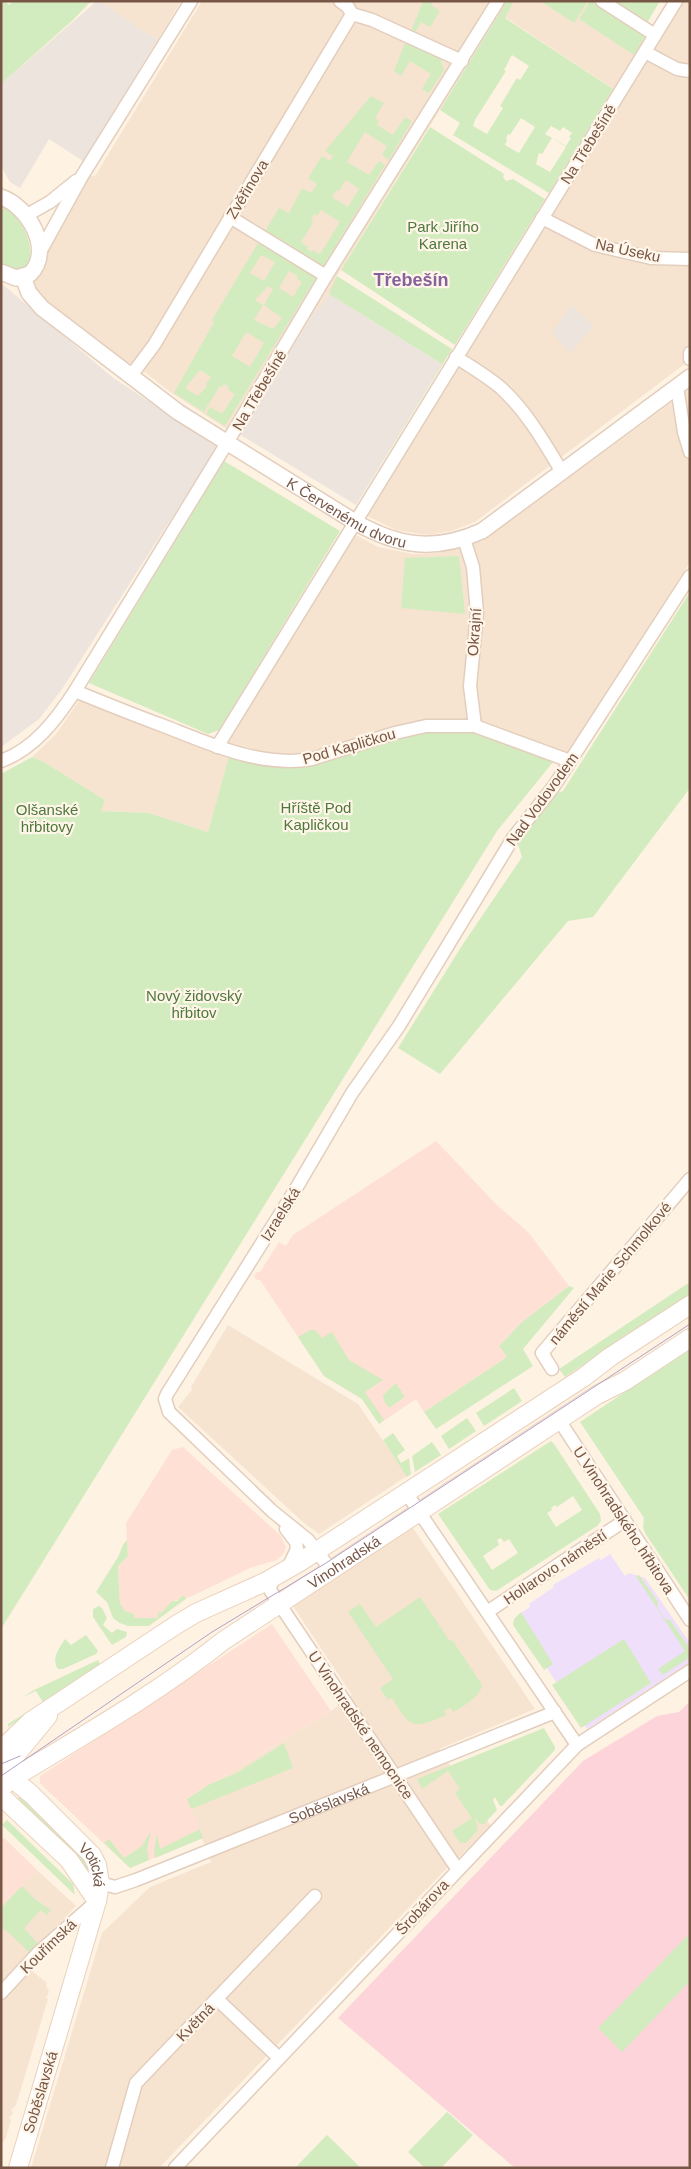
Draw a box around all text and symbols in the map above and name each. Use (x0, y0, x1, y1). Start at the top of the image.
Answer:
street label: Na Třebešíně (557, 101, 619, 187)
street label: Zvěřinova (223, 156, 272, 222)
park label: Park Jiřího Karena (407, 218, 479, 252)
street label: Na Úseku (594, 235, 662, 265)
district label: Třebešín (373, 270, 449, 290)
street label: Na Třebešíně (228, 347, 290, 433)
street label: K Červenému dvoru (284, 473, 408, 551)
street label: Okrajní (464, 606, 484, 657)
street label: Pod Kapličkou (301, 725, 397, 767)
street label: Nad Vodovodem (503, 749, 581, 849)
park label: Hříště Pod Kapličkou (281, 799, 351, 833)
park label: Olšanské hřbitovy (16, 801, 78, 835)
park label: Nový židovský hřbitov (146, 987, 242, 1021)
street label: Izraelská (257, 1183, 303, 1244)
street label: náměstí Marie Schmolkové (545, 1198, 675, 1348)
street label: U Vinohradského hřbitova (570, 1443, 678, 1597)
street label: Hollarovo náměstí (500, 1526, 611, 1608)
street label: Vinohradská (304, 1531, 384, 1592)
street label: U Vinohradské nemocnice (305, 1648, 417, 1802)
street label: Soběslavská (286, 1779, 372, 1827)
street label: Votická (76, 1839, 109, 1889)
street label: Šrobárova (392, 1875, 452, 1938)
street label: Kouřimská (17, 1915, 80, 1977)
street label: Květná (173, 1999, 218, 2045)
street label: Soběslavská (19, 2048, 61, 2135)

